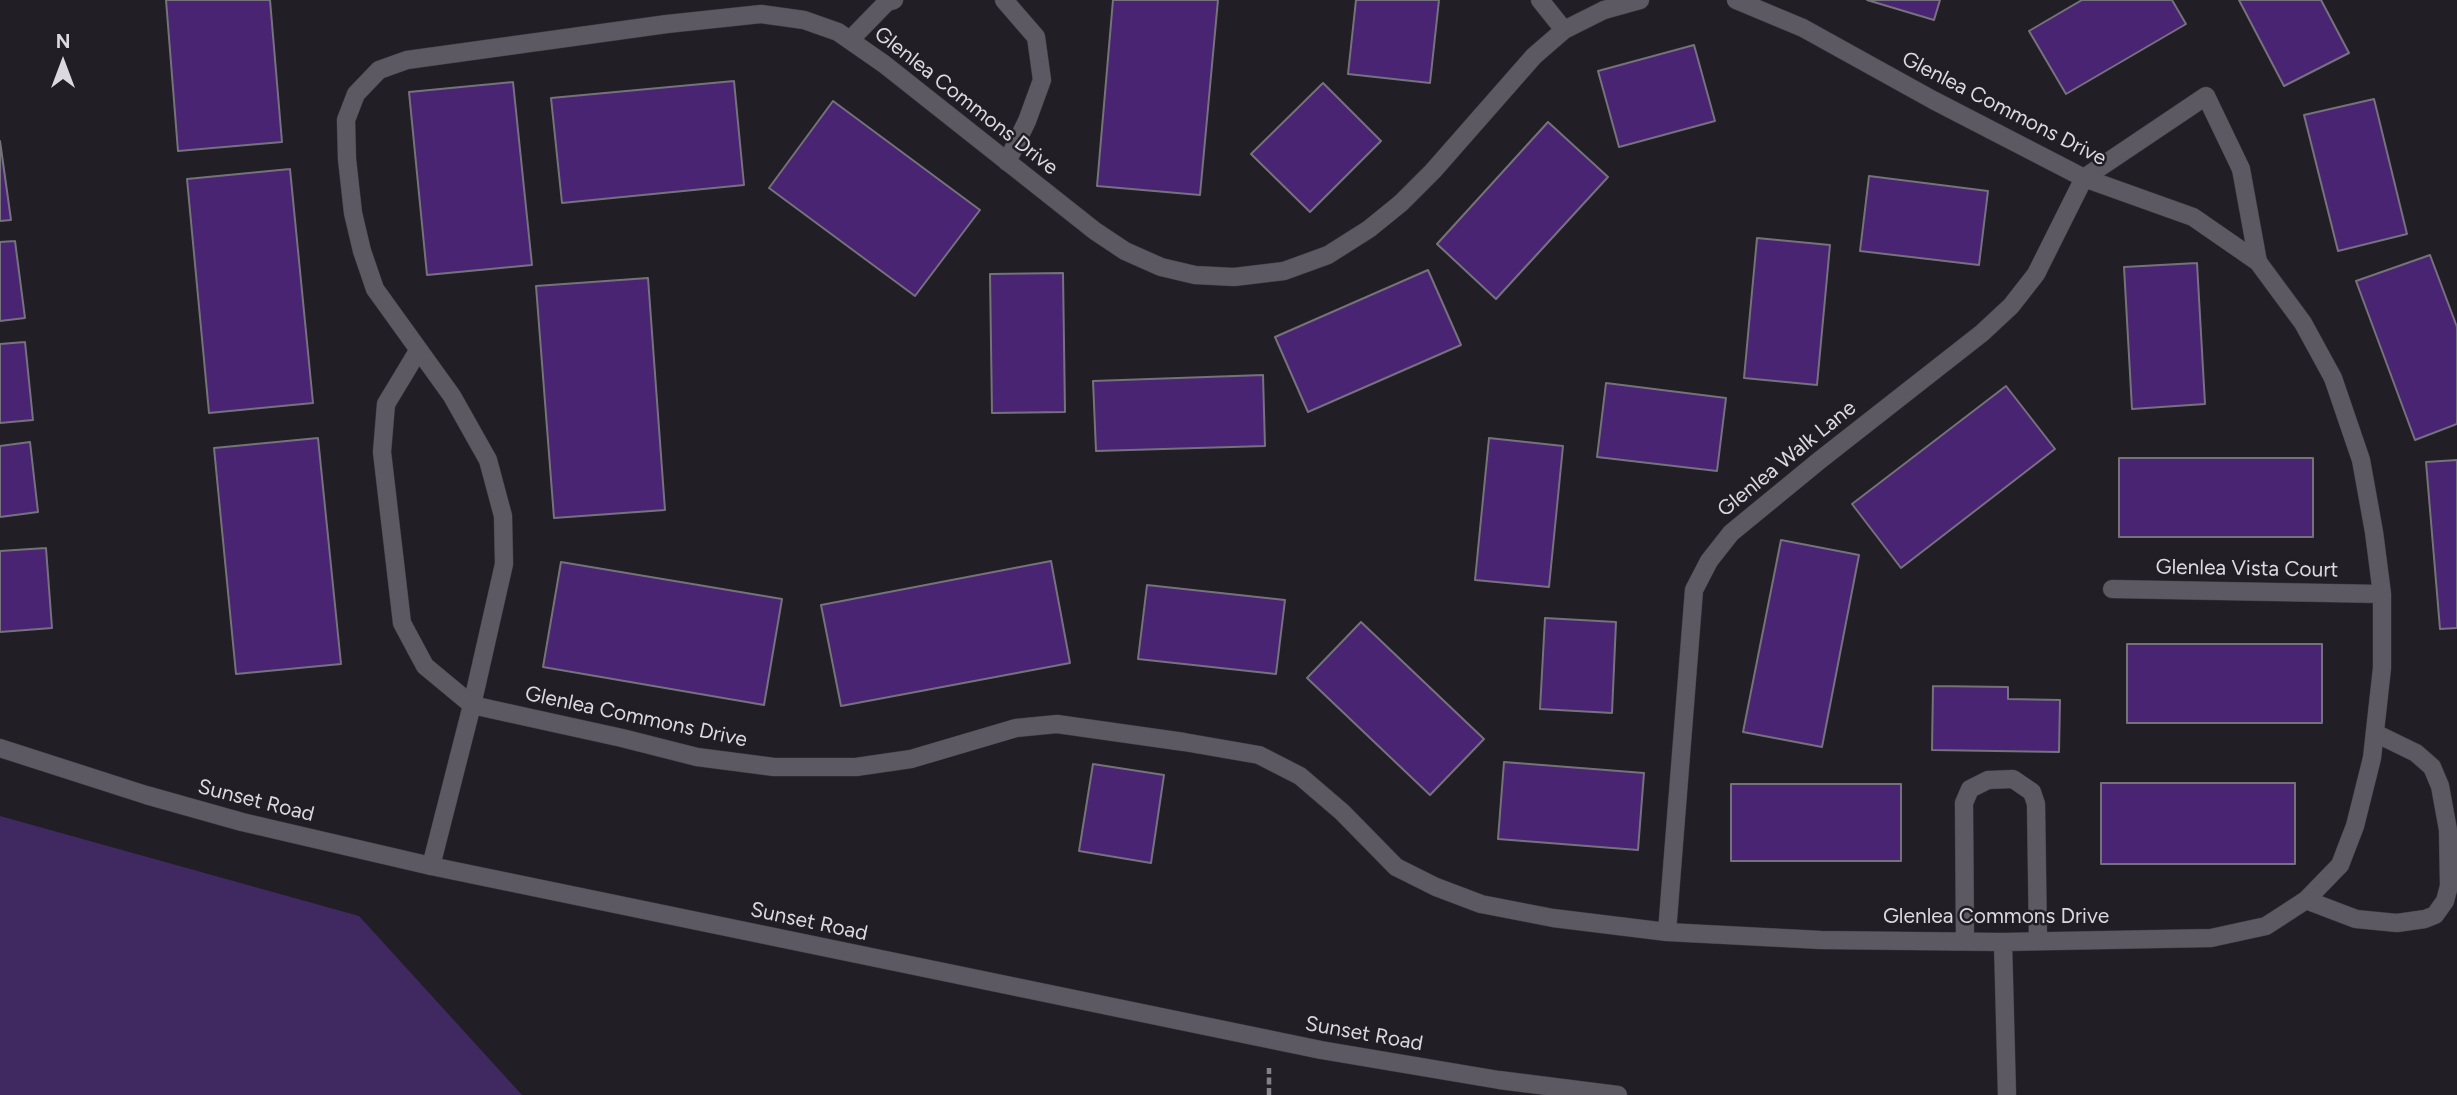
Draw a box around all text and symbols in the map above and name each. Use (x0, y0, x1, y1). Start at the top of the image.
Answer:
street label: Glenlea Commons Drive (869, 21, 1063, 181)
north arrow (28, 28, 98, 98)
text: N (56, 30, 70, 53)
street label: Glenlea Commons Drive (1897, 46, 2111, 172)
street label: Glenlea Walk Lane (1713, 396, 1861, 522)
street label: Glenlea Vista Court (2155, 555, 2339, 583)
street label: Glenlea Commons Drive (523, 681, 749, 753)
street label: Sunset Road (195, 774, 317, 828)
street label: Sunset Road (748, 897, 870, 947)
street label: Glenlea Commons Drive (1883, 904, 2109, 930)
street label: Sunset Road (1303, 1011, 1425, 1057)

